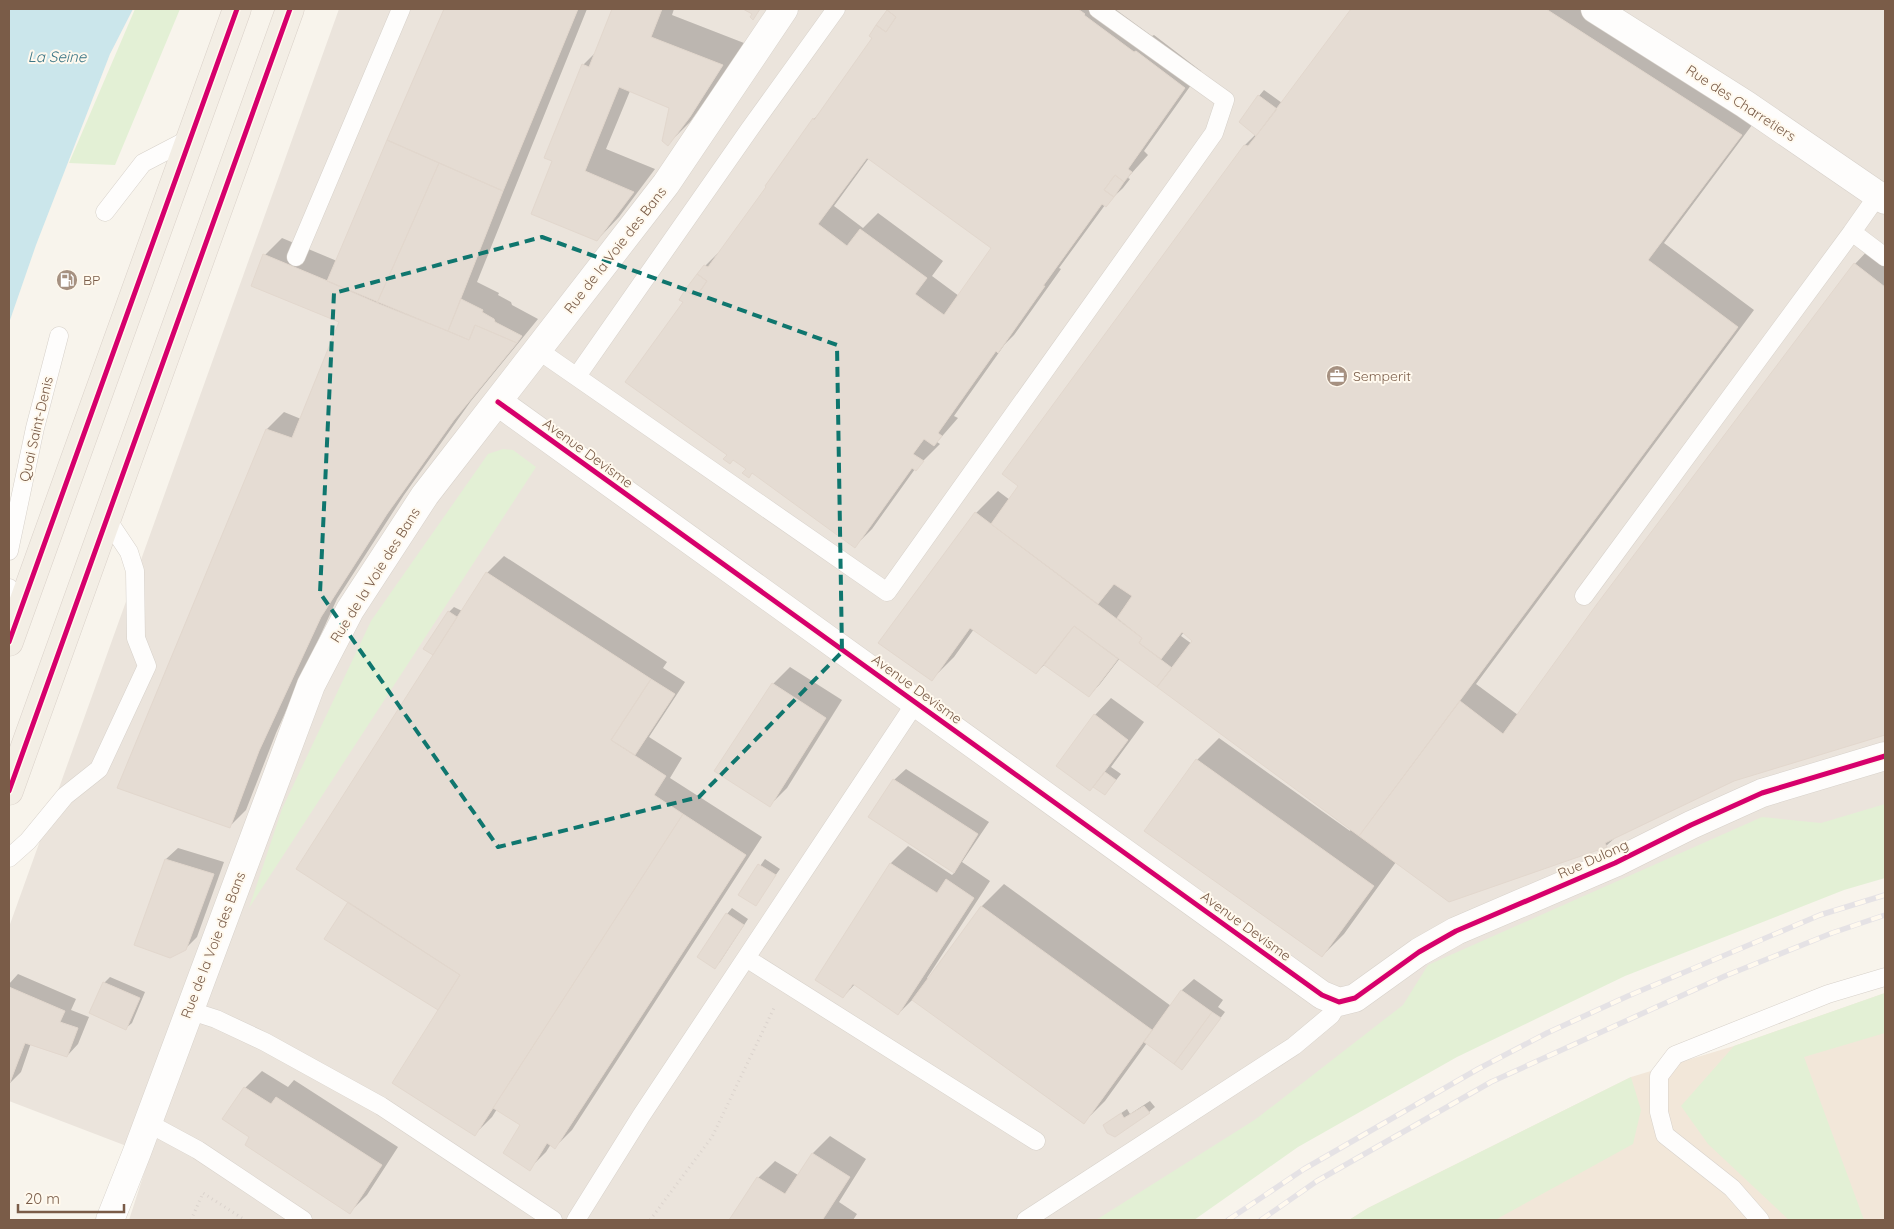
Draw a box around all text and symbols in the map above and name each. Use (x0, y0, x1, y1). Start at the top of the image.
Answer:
water label: La Seine (28, 47, 87, 66)
street label: Rue des Charretiers (1683, 61, 1799, 145)
street label: Rue de la Voie des Bans (560, 183, 670, 317)
fuel station icon: BP (55, 268, 79, 292)
place label: BP (83, 271, 100, 289)
office icon: Semperit (1325, 364, 1349, 388)
place label: Semperit (1353, 367, 1411, 385)
street label: Quai Saint-Denis (15, 375, 57, 483)
street label: Avenue Devisme (539, 414, 637, 492)
street label: Rue de la Voie des Bans (326, 504, 424, 646)
street label: Avenue Devisme (868, 650, 966, 728)
street label: Rue Dulong (1555, 835, 1631, 883)
street label: Rue de la Voie des Bans (177, 869, 249, 1021)
street label: Avenue Devisme (1197, 887, 1295, 965)
scale bar (18, 1182, 124, 1214)
text: 20 m (25, 1189, 60, 1208)

